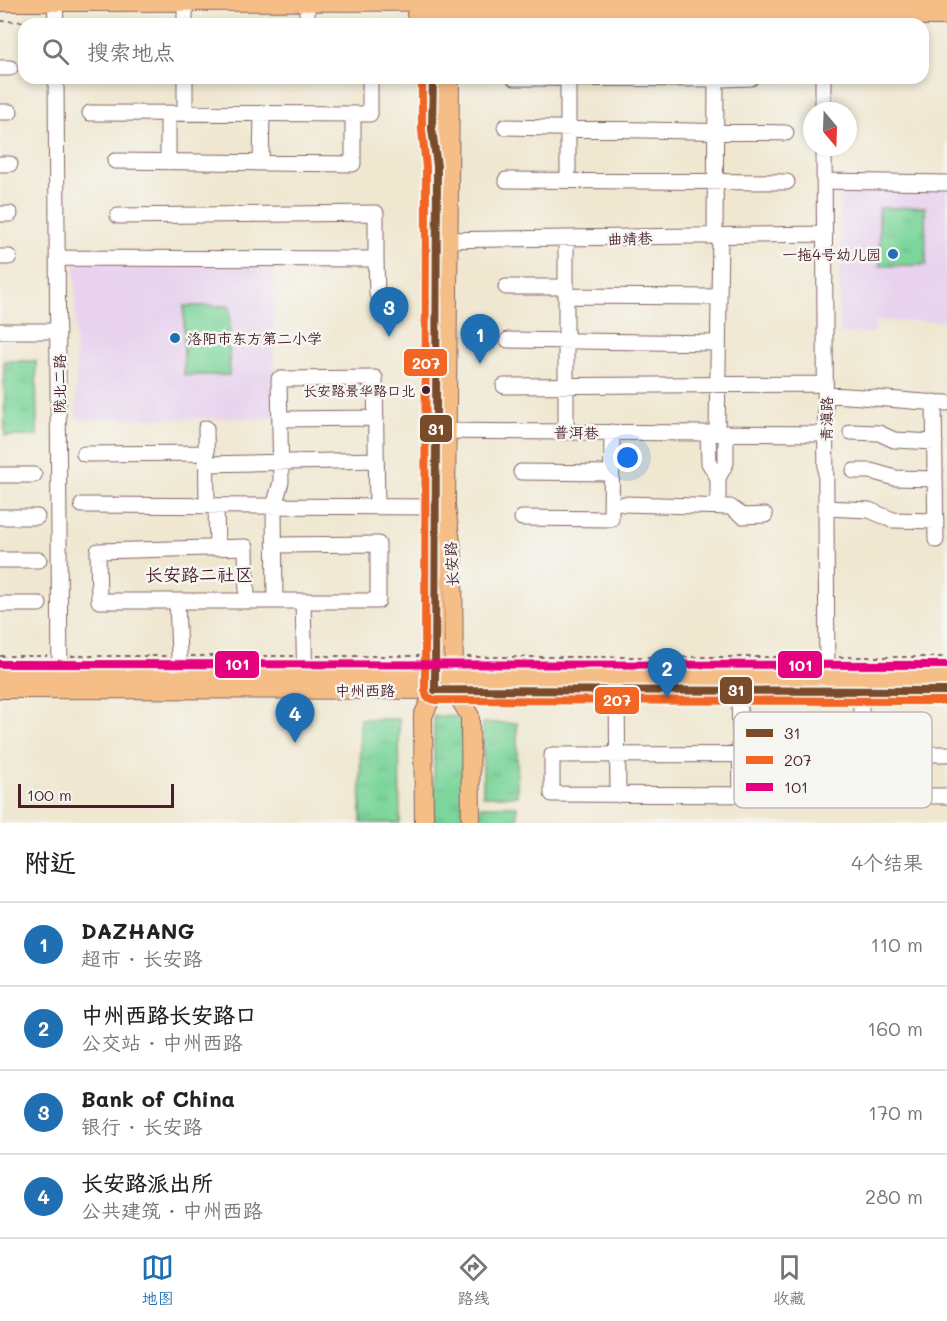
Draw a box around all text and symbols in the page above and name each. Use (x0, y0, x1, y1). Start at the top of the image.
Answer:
search box (18, 18, 929, 84)
icon: search (39, 35, 72, 68)
text: 搜索地点 (87, 37, 175, 66)
north arrow (803, 102, 857, 156)
street label: 曲靖巷 (607, 228, 653, 248)
place label: 一拖4号幼儿园 (782, 244, 881, 264)
marker: 一拖4号幼儿园 (886, 247, 900, 261)
pin: 3 (370, 288, 408, 337)
pin: 1 (460, 314, 500, 364)
place label: 洛阳市东方第二小学 (187, 328, 322, 348)
marker: 洛阳市东方第二小学 (168, 331, 182, 345)
line badge: 207 (403, 348, 448, 377)
text: 207 (412, 352, 440, 373)
street label: 陇北二路 (49, 354, 69, 414)
place label: 长安路景华路口北 (303, 381, 415, 400)
marker: 长安路景华路口北 (420, 384, 432, 396)
street label: 青滇路 (816, 396, 836, 442)
line badge: 31 (419, 414, 453, 443)
text: 31 (428, 418, 444, 439)
street label: 普洱巷 (553, 422, 599, 442)
your location (613, 443, 642, 472)
street label: 长安路 (440, 541, 462, 587)
district label: 长安路二社区 (145, 562, 253, 586)
pin: 2 (648, 648, 686, 698)
line badge: 101 (214, 650, 260, 679)
line badge: 101 (777, 650, 823, 679)
text: 101 (225, 653, 249, 674)
text: 101 (788, 654, 812, 675)
line badge: 31 (719, 676, 753, 705)
text: 31 (728, 679, 744, 700)
street label: 中州西路 (335, 680, 395, 700)
line badge: 207 (594, 686, 640, 715)
text: 207 (603, 689, 631, 710)
pin: 4 (276, 694, 314, 743)
legend (734, 712, 932, 808)
text: 31 (784, 722, 801, 743)
text: 207 (784, 749, 812, 770)
text: 101 (784, 776, 808, 797)
scale bar (18, 781, 174, 808)
text: 100 m (27, 784, 72, 805)
text: 附近 (24, 845, 76, 879)
text: 4个结果 (851, 849, 923, 875)
text: DAZHANG (81, 916, 194, 945)
text: 1 (39, 931, 48, 957)
text: 110 m (870, 931, 923, 957)
text: 超市 · 长安路 (81, 945, 203, 971)
text: 中州西路长安路口 (81, 1000, 257, 1029)
text: 2 (38, 1015, 49, 1041)
text: 160 m (867, 1015, 923, 1041)
text: 公交站 · 中州西路 (81, 1029, 243, 1055)
text: Bank of China (81, 1084, 235, 1113)
text: 3 (38, 1099, 50, 1125)
text: 170 m (868, 1099, 923, 1125)
text: 银行 · 长安路 (81, 1113, 203, 1139)
text: 长安路派出所 (81, 1168, 213, 1197)
text: 4 (37, 1183, 50, 1209)
text: 280 m (865, 1183, 923, 1209)
text: 公共建筑 · 中州西路 (81, 1197, 263, 1223)
tab: 地图 (141, 1251, 174, 1309)
tab: 路线 (457, 1251, 490, 1309)
tab: 收藏 (773, 1251, 806, 1309)

